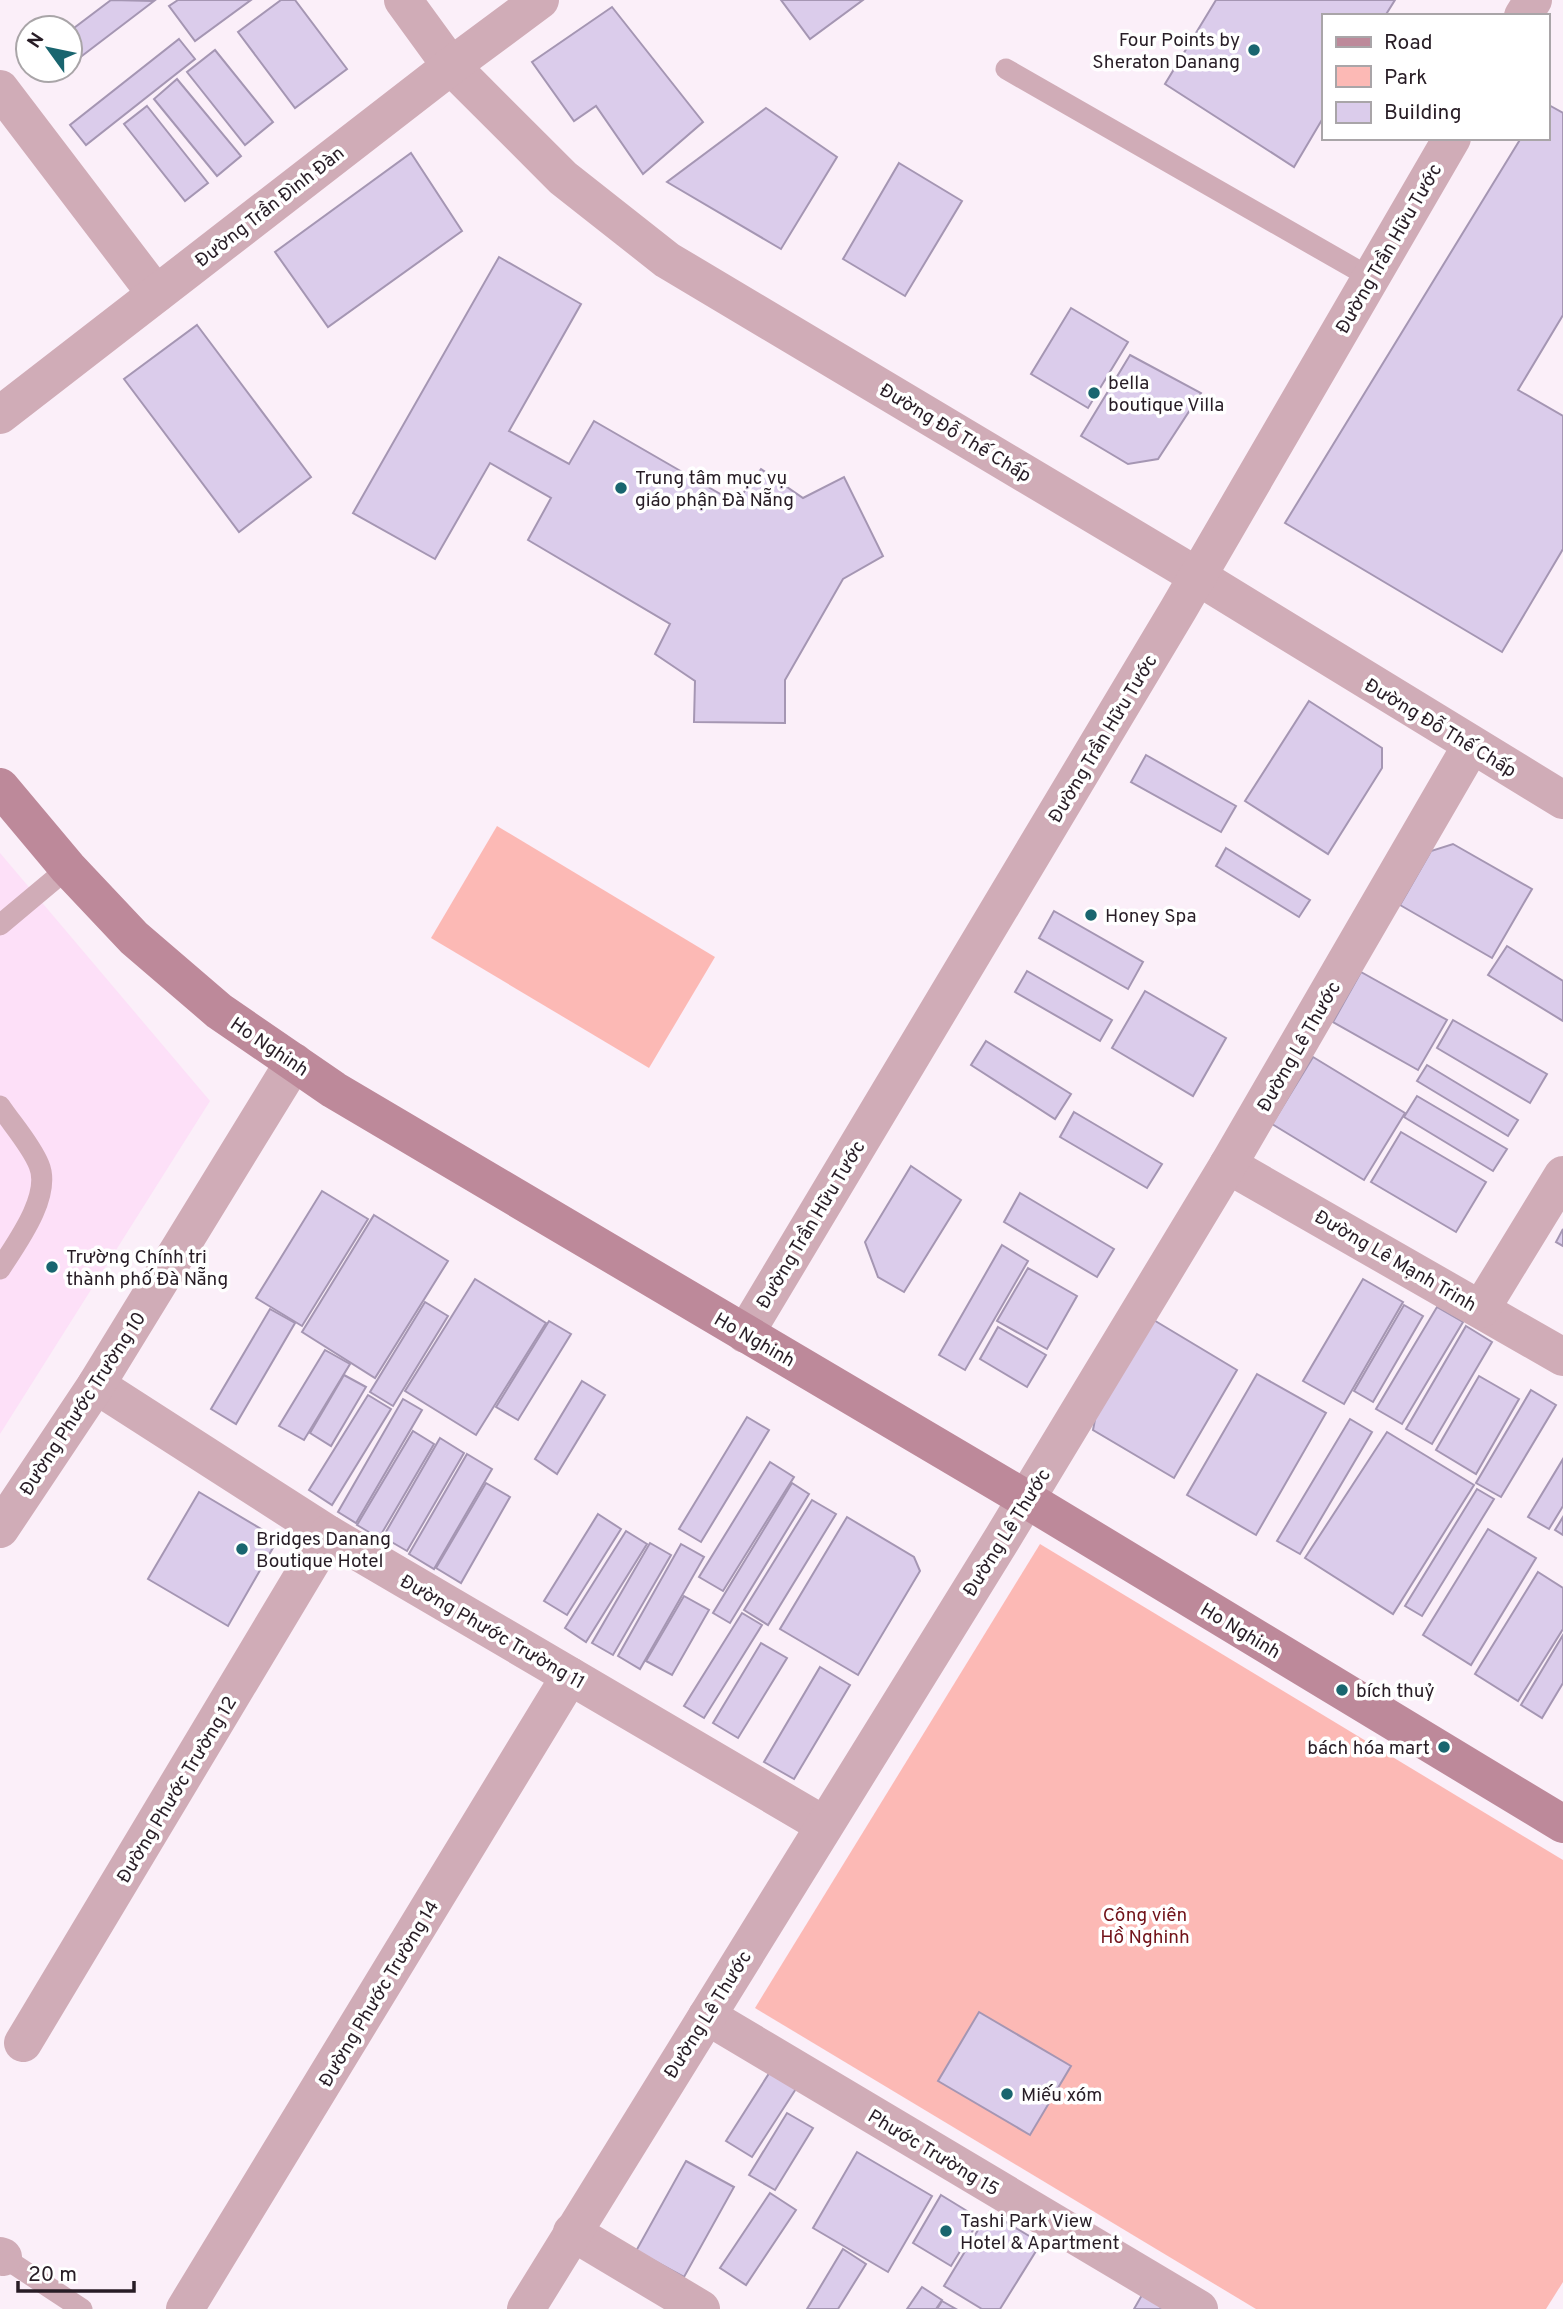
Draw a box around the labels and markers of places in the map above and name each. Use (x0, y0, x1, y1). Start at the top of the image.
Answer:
place label: Four Points by Sheraton Danang (1092, 29, 1240, 75)
marker: Four Points by Sheraton Danang (1246, 42, 1262, 58)
place label: bella boutique Villa (1108, 372, 1224, 418)
marker: bella boutique Villa (1086, 385, 1102, 401)
place label: Trung tâm mục vụ giáo phận Đà Nẵng (635, 467, 794, 513)
marker: Trung tâm mục vụ giáo phận Đà Nẵng (613, 480, 629, 496)
place label: Honey Spa (1105, 905, 1197, 929)
marker: Honey Spa (1083, 907, 1099, 923)
place label: Trường Chính trị thành phố Đà Nẵng (66, 1246, 228, 1292)
marker: Trường Chính trị thành phố Đà Nẵng (44, 1259, 60, 1275)
place label: Bridges Danang Boutique Hotel (256, 1528, 391, 1574)
marker: Bridges Danang Boutique Hotel (234, 1541, 250, 1557)
place label: bích thuỷ (1356, 1680, 1435, 1704)
marker: bích thuỷ (1334, 1682, 1350, 1698)
place label: bách hóa mart (1307, 1737, 1430, 1761)
marker: bách hóa mart (1436, 1739, 1452, 1755)
place label: Miếu xóm (1021, 2084, 1102, 2108)
marker: Miếu xóm (999, 2086, 1015, 2102)
place label: Tashi Park View Hotel & Apartment (960, 2210, 1120, 2256)
marker: Tashi Park View Hotel & Apartment (938, 2223, 954, 2239)

